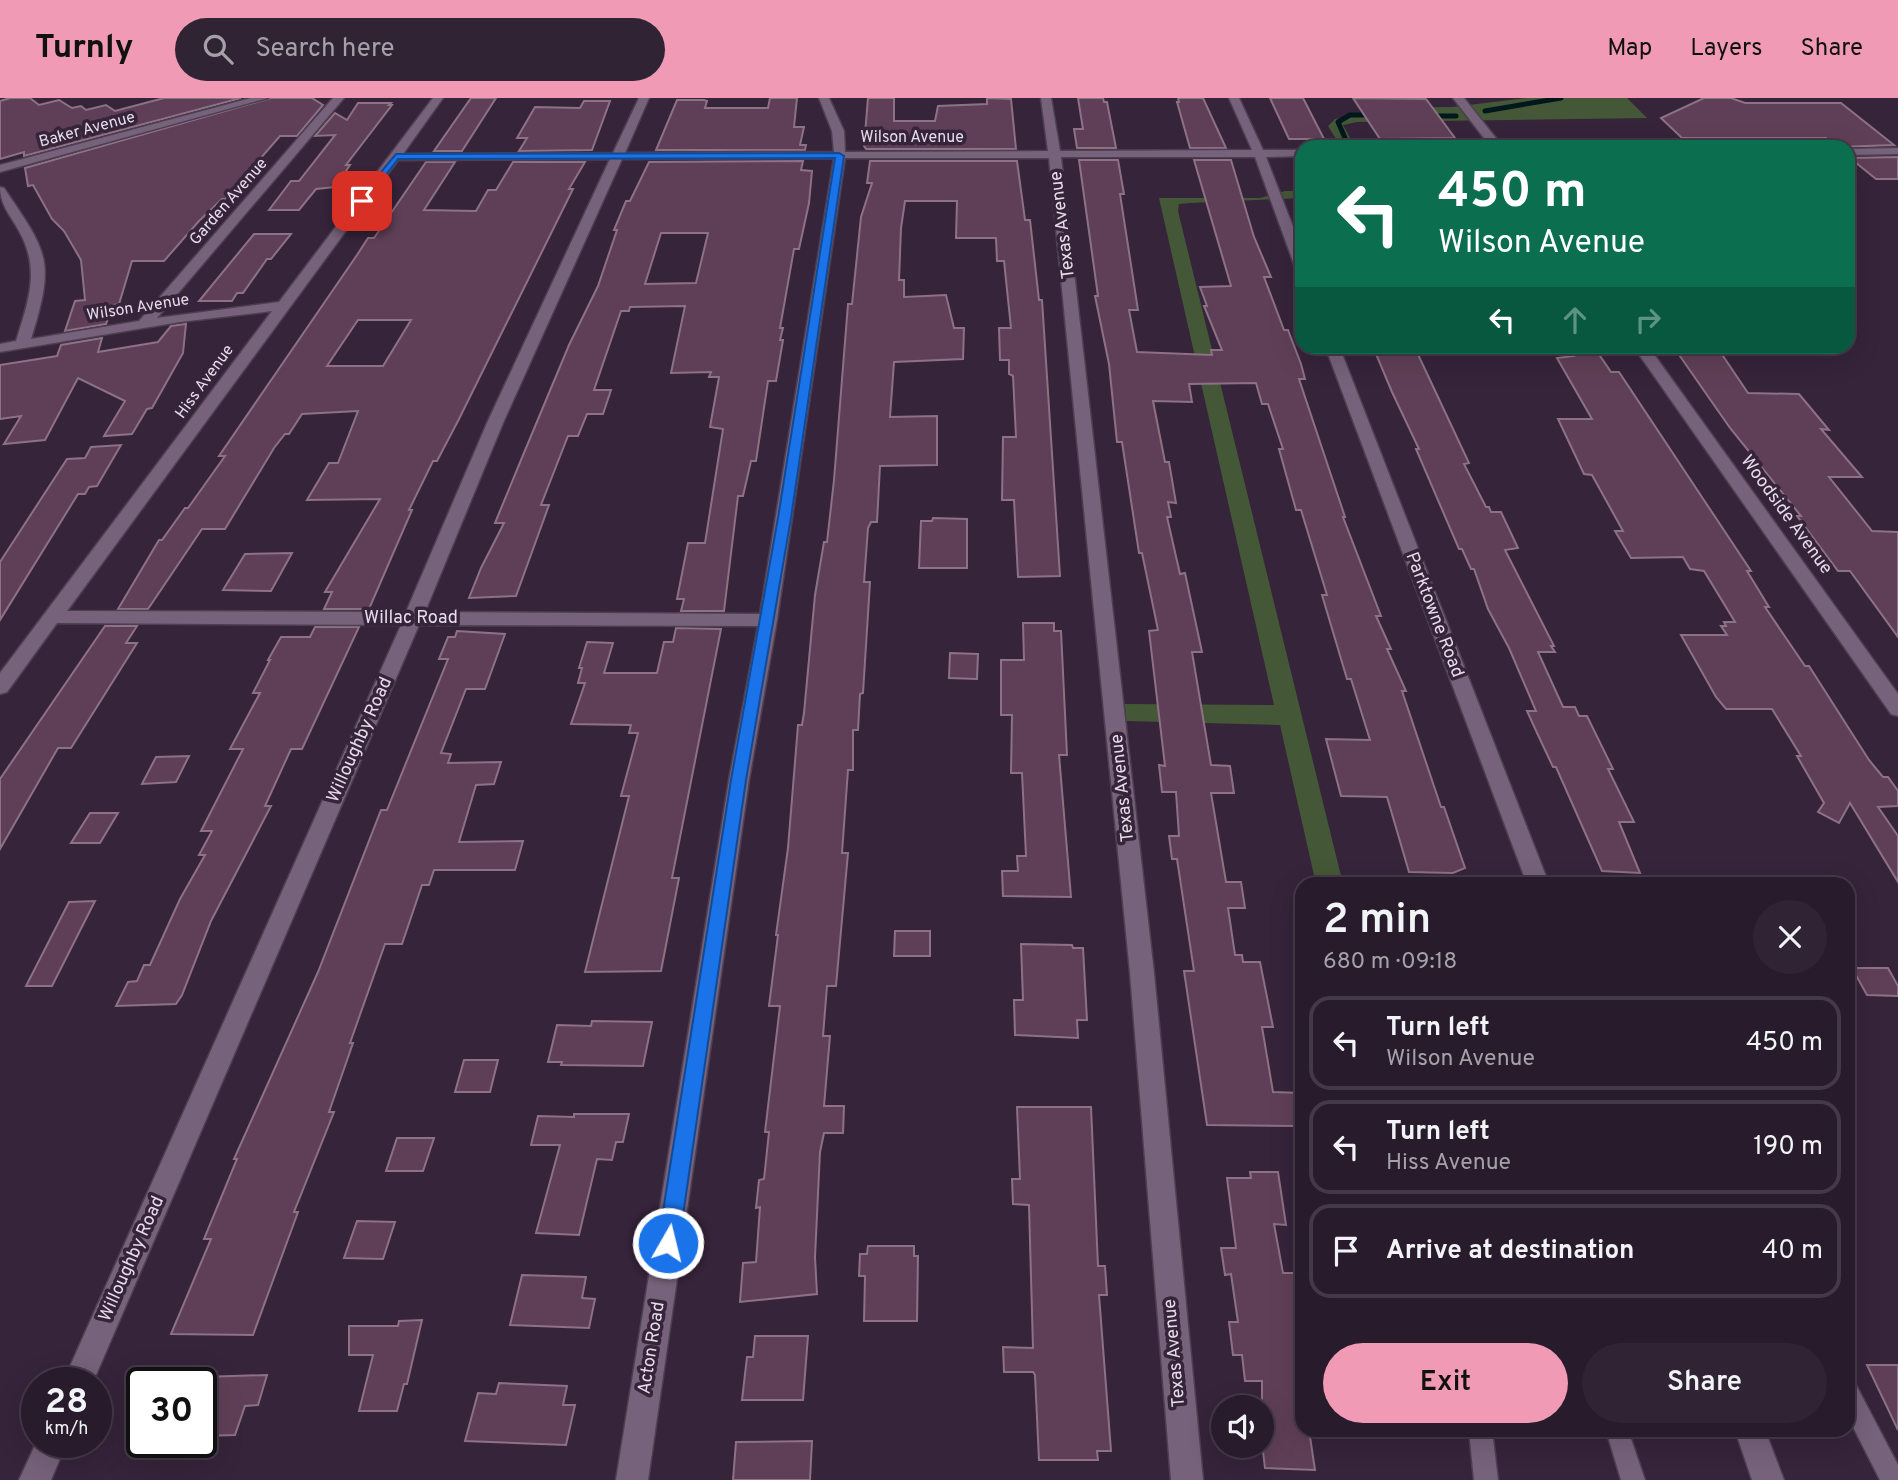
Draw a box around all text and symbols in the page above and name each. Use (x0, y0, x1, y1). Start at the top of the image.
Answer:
search box (175, 18, 665, 81)
text: Turnly (35, 28, 133, 70)
icon: search (199, 30, 237, 68)
text: Search here (255, 33, 394, 66)
text: Map (1607, 34, 1652, 64)
text: Layers (1690, 34, 1762, 64)
text: Share (1800, 34, 1863, 64)
street label: Baker Avenue (37, 108, 137, 152)
street label: Wilson Avenue (860, 128, 964, 148)
street label: Garden Avenue (186, 154, 272, 250)
text: 450 m (1438, 163, 1587, 225)
icon: left (1323, 168, 1414, 259)
street label: Texas Avenue (1045, 170, 1081, 280)
pin (332, 171, 392, 231)
icon: arrive (343, 182, 381, 220)
text: Wilson Avenue (1438, 224, 1645, 264)
street label: Wilson Avenue (85, 290, 191, 326)
icon: left (1483, 301, 1521, 339)
icon: ahead (1556, 301, 1594, 339)
icon: right (1629, 301, 1667, 339)
street label: Hiss Avenue (171, 341, 239, 423)
street label: Woodside Avenue (1735, 451, 1837, 579)
street label: Parktowne Road (1400, 549, 1468, 681)
street label: Willac Road (364, 607, 458, 630)
street label: Willoughby Road (322, 674, 398, 806)
street label: Texas Avenue (1106, 733, 1140, 843)
text: 2 min (1323, 895, 1431, 948)
button: close (1753, 900, 1827, 974)
text: 680 m · 09:18 (1323, 948, 1457, 977)
text: Turn left (1386, 1012, 1490, 1045)
icon: left (1327, 1024, 1365, 1062)
text: 450 m (1746, 1027, 1823, 1060)
text: Wilson Avenue (1386, 1045, 1535, 1074)
text: Turn left (1386, 1116, 1490, 1149)
icon: left (1327, 1128, 1365, 1166)
text: 190 m (1753, 1131, 1823, 1164)
text: Hiss Avenue (1386, 1149, 1511, 1178)
street label: Willoughby Road (94, 1193, 170, 1325)
position arrow (631, 1206, 705, 1280)
icon: arrive (1327, 1232, 1365, 1270)
text: Arrive at destination (1386, 1235, 1634, 1268)
text: 40 m (1762, 1235, 1823, 1268)
street label: Texas Avenue (1159, 1298, 1191, 1408)
street label: Acton Road (633, 1300, 671, 1396)
button: Exit (1323, 1343, 1568, 1423)
button: Share (1582, 1343, 1827, 1423)
speed limit sign: 30 (126, 1367, 217, 1458)
text: 28 (45, 1381, 88, 1425)
map controls (1211, 1395, 1274, 1458)
button: sound (1211, 1395, 1274, 1458)
text: km/h (45, 1418, 88, 1441)

